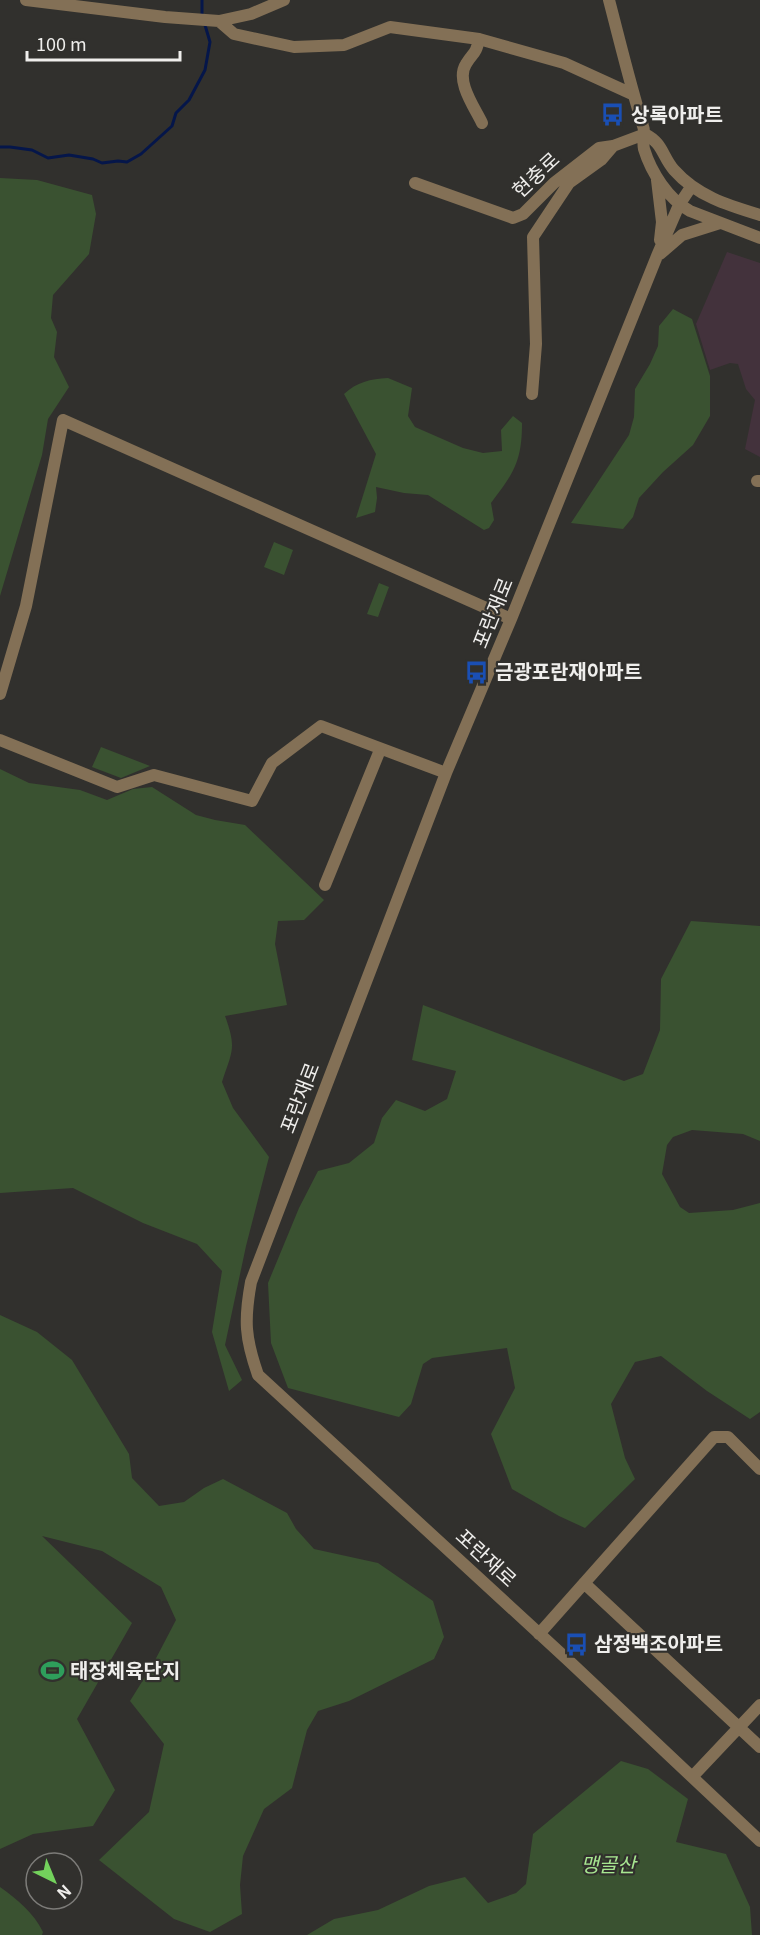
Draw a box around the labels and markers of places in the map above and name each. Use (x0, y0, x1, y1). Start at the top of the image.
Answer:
place label: 상록아파트 (631, 99, 723, 128)
bus stop icon: 상록아파트 (600, 102, 626, 128)
place label: 금광포란재아파트 (495, 656, 642, 685)
bus stop icon: 금광포란재아파트 (464, 659, 490, 685)
place label: 삼정백조아파트 (594, 1628, 723, 1657)
bus stop icon: 삼정백조아파트 (563, 1631, 589, 1657)
place label: 태장체육단지 (70, 1655, 180, 1684)
sports icon: 태장체육단지 (39, 1658, 65, 1684)

